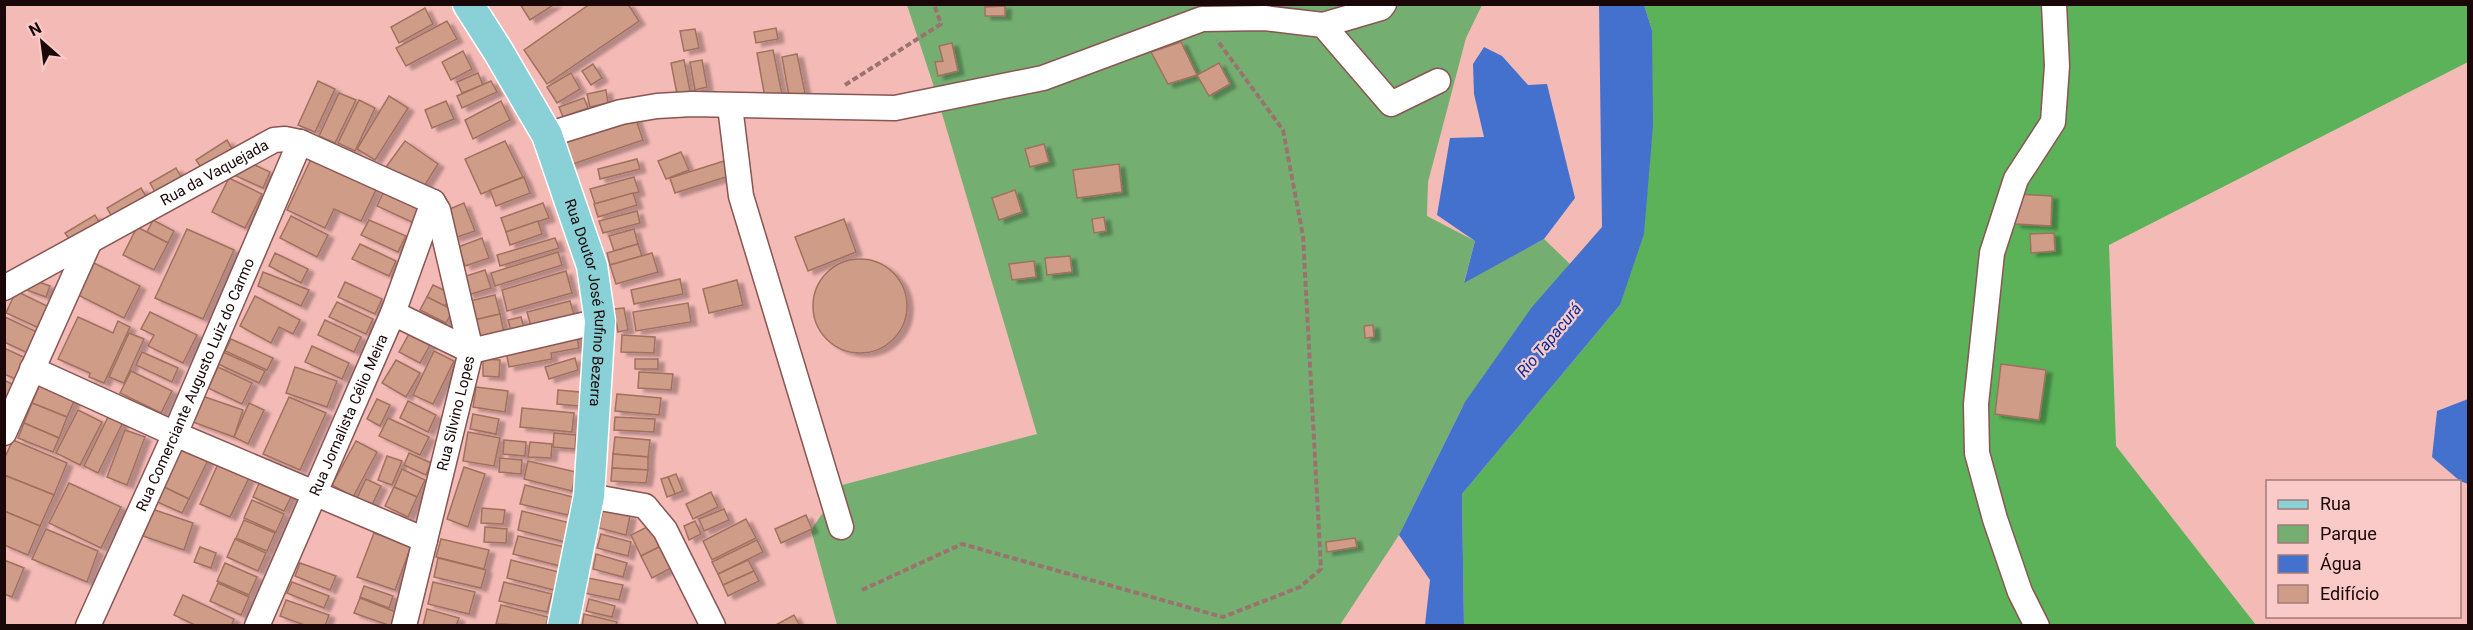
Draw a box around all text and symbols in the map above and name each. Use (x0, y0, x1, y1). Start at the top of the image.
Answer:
north arrow (12, 12, 72, 72)
text: N (26, 18, 45, 40)
street label: Rua da Vaquejada (157, 136, 272, 209)
street label: Rua Doutor José Rufino Bezerra (561, 197, 609, 407)
street label: Rua Comerciante Augusto Luiz do Carmo (132, 255, 258, 514)
water label: Rio Tapacurá (1513, 299, 1586, 381)
street label: Rua Jornalista Célio Meira (306, 331, 392, 499)
street label: Rua Silvino Lopes (433, 354, 479, 473)
legend (2266, 480, 2461, 618)
text: Rua (2320, 493, 2351, 514)
text: Parque (2320, 523, 2377, 544)
text: Água (2320, 553, 2362, 574)
text: Edifício (2320, 583, 2379, 604)

